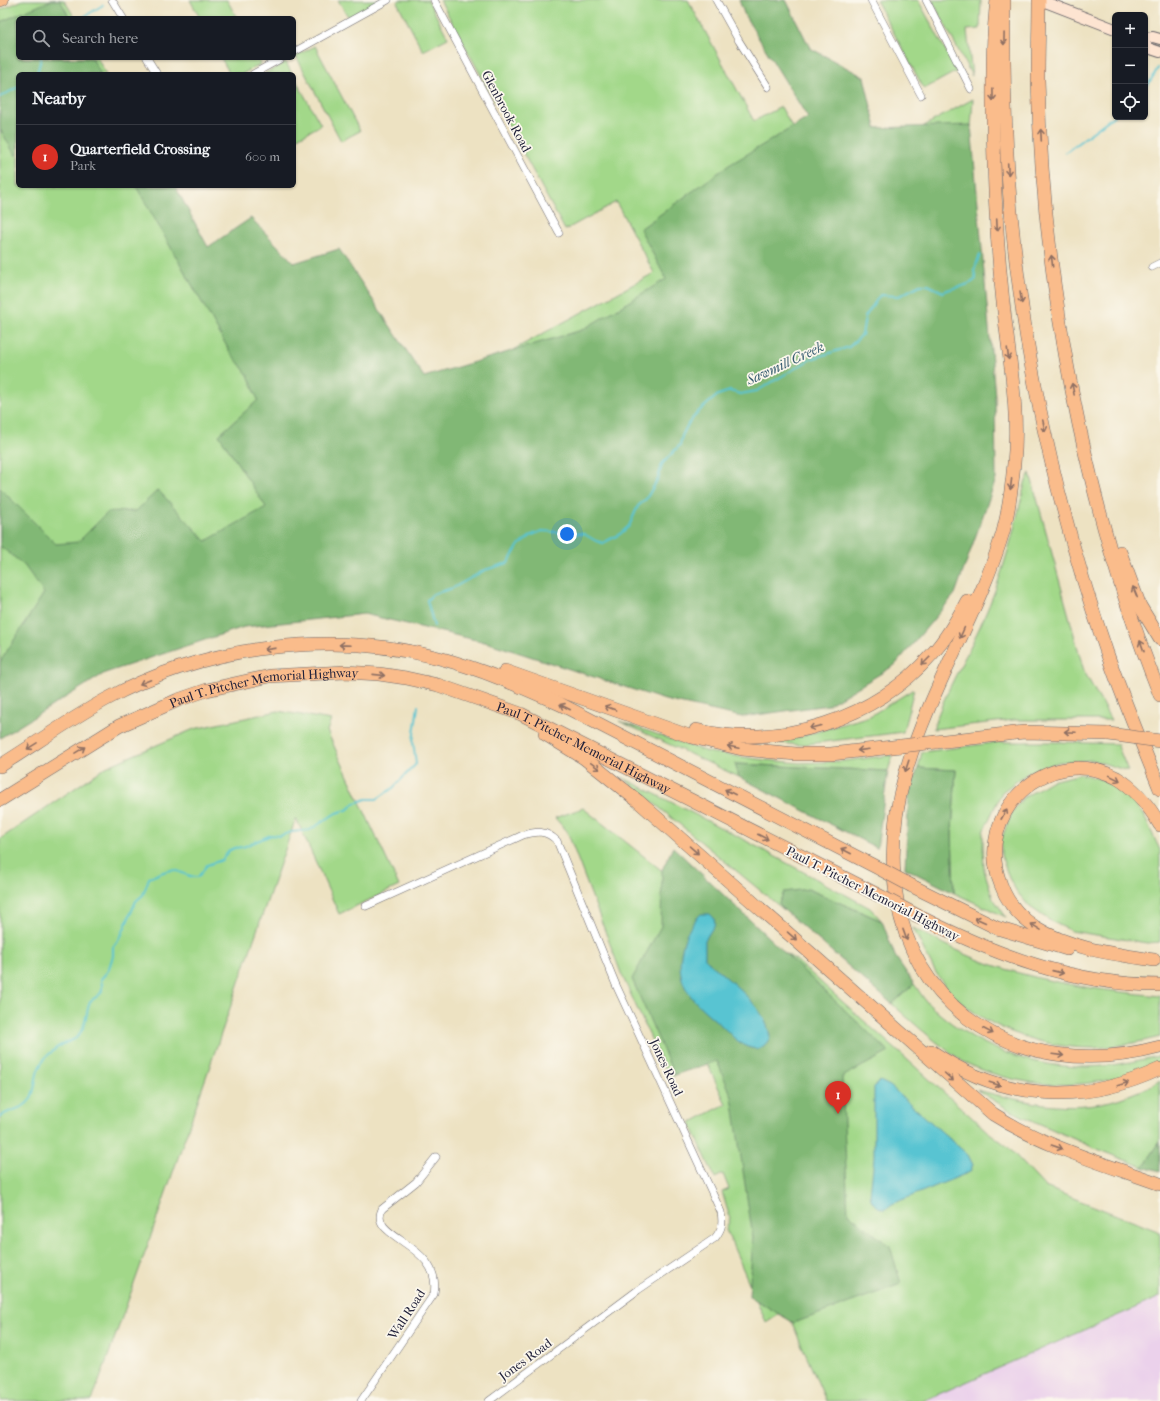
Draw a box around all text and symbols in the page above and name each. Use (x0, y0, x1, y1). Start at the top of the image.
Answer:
map controls (1112, 12, 1148, 120)
button: + (1112, 12, 1148, 48)
search box (16, 16, 296, 60)
icon: search (30, 27, 52, 49)
text: Search here (62, 29, 138, 47)
one-way arrow (1000, 32, 1008, 45)
button: − (1112, 48, 1148, 84)
street label: Glenbrook Road (479, 68, 535, 155)
button: locate (1112, 84, 1148, 120)
text: Nearby (32, 88, 86, 108)
one-way arrow (989, 88, 997, 101)
one-way arrow (1037, 129, 1044, 142)
text: Quarterfield Crossing (70, 140, 210, 158)
text: 1 (43, 149, 47, 164)
text: 600 m (245, 149, 280, 164)
text: Park (70, 158, 96, 173)
one-way arrow (1004, 162, 1011, 175)
one-way arrow (993, 218, 1000, 231)
one-way arrow (1048, 255, 1056, 268)
one-way arrow (1017, 291, 1025, 304)
water label: Sawmill Creek (743, 338, 827, 389)
one-way arrow (1004, 347, 1012, 360)
one-way arrow (1068, 383, 1076, 396)
one-way arrow (1041, 419, 1049, 432)
one-way arrow (1008, 477, 1015, 490)
your location (557, 524, 577, 544)
one-way arrow (1131, 587, 1138, 599)
one-way arrow (958, 626, 965, 638)
one-way arrow (1138, 639, 1145, 652)
one-way arrow (339, 641, 352, 649)
one-way arrow (264, 645, 277, 653)
one-way arrow (921, 656, 931, 666)
street label: Paul T. Pitcher Memorial Highway (167, 665, 360, 711)
one-way arrow (372, 671, 385, 678)
one-way arrow (139, 679, 151, 686)
street label: Paul T. Pitcher Memorial Highway (495, 699, 674, 797)
one-way arrow (559, 703, 571, 710)
one-way arrow (604, 703, 616, 711)
one-way arrow (809, 724, 822, 731)
one-way arrow (1064, 729, 1077, 736)
one-way arrow (26, 741, 37, 750)
one-way arrow (727, 743, 740, 751)
one-way arrow (74, 745, 86, 753)
one-way arrow (857, 747, 870, 754)
one-way arrow (903, 759, 910, 772)
one-way arrow (590, 762, 601, 770)
one-way arrow (1109, 775, 1121, 782)
one-way arrow (724, 788, 736, 795)
one-way arrow (1000, 808, 1008, 820)
one-way arrow (757, 834, 769, 841)
street label: Paul T. Pitcher Memorial Highway (784, 843, 963, 944)
one-way arrow (689, 846, 700, 855)
one-way arrow (840, 847, 852, 855)
one-way arrow (975, 916, 987, 923)
one-way arrow (1031, 923, 1042, 931)
one-way arrow (902, 928, 910, 940)
one-way arrow (787, 931, 797, 941)
one-way arrow (1051, 968, 1064, 976)
one-way arrow (982, 1028, 994, 1036)
street label: Jones Road (646, 1035, 687, 1099)
one-way arrow (1052, 1051, 1065, 1059)
one-way arrow (944, 1072, 954, 1081)
one-way arrow (1117, 1080, 1130, 1087)
pin: 1 (825, 1081, 851, 1114)
one-way arrow (989, 1081, 1002, 1088)
one-way arrow (1051, 1144, 1063, 1152)
street label: Wall Road (384, 1286, 429, 1343)
street label: Jones Road (495, 1335, 555, 1384)

